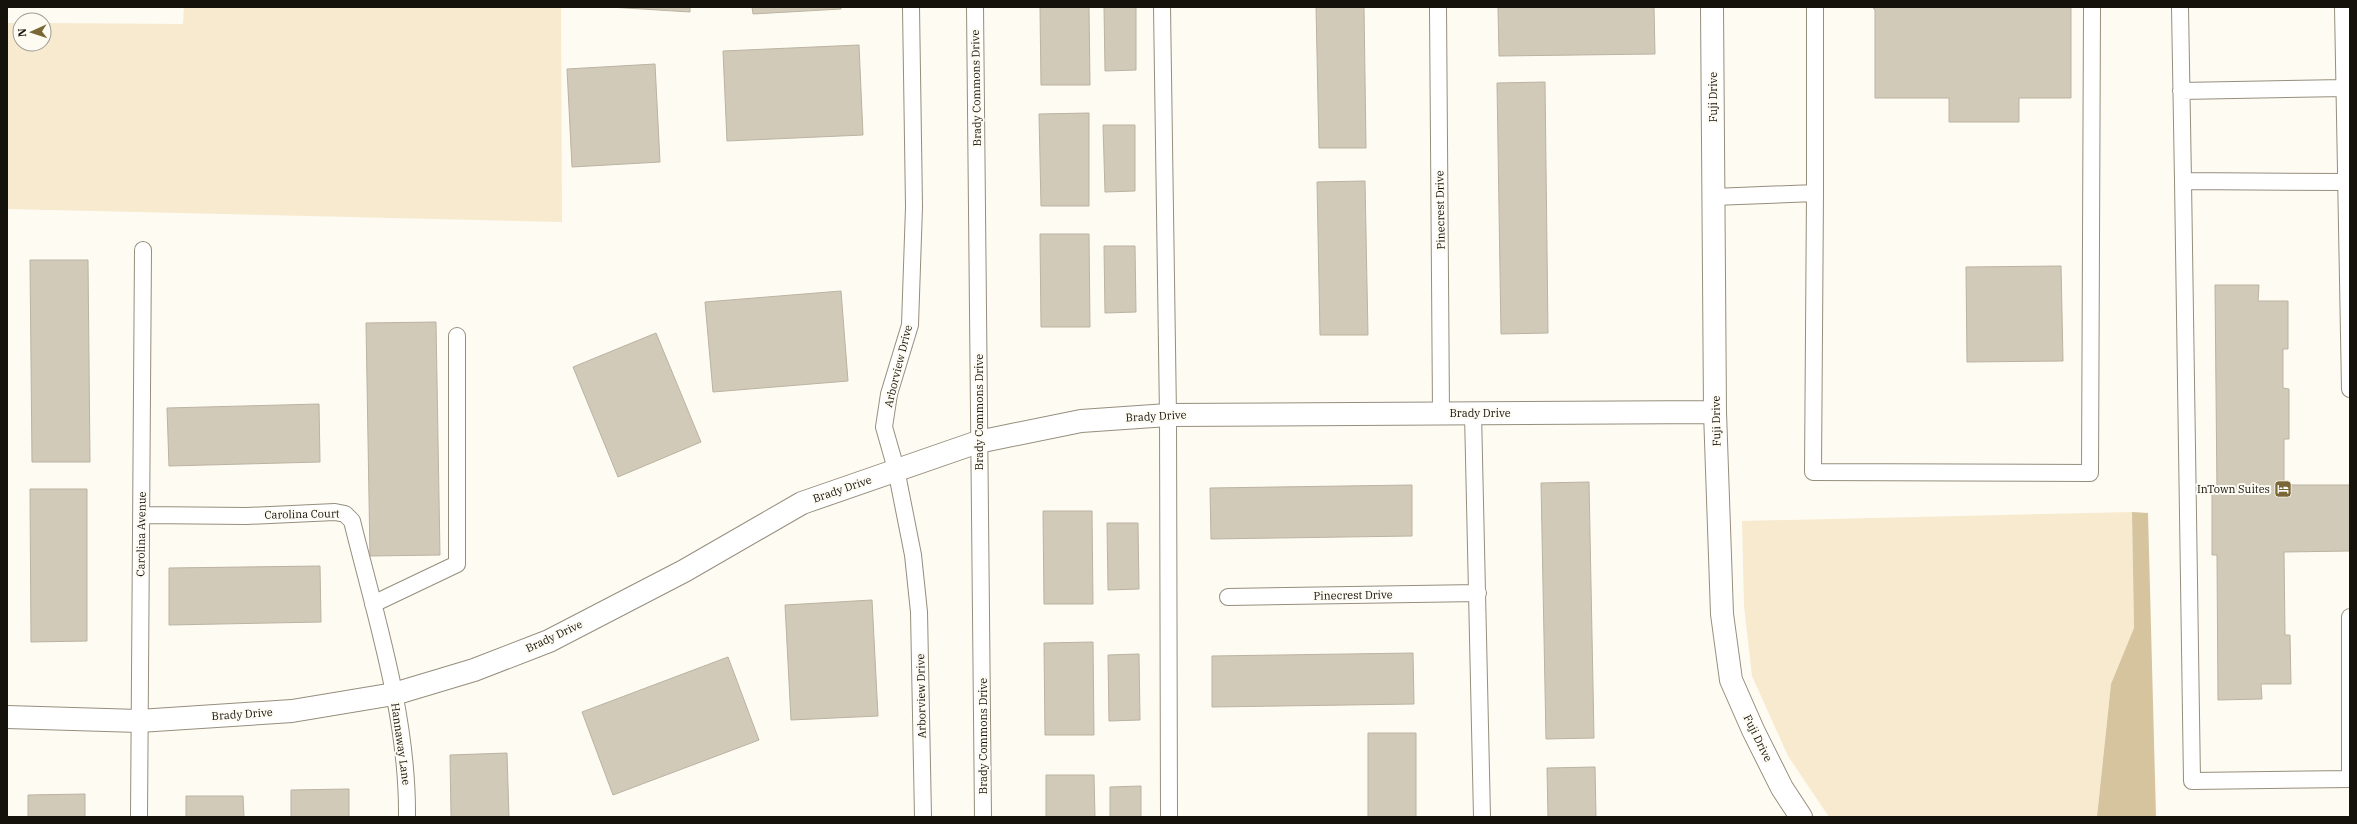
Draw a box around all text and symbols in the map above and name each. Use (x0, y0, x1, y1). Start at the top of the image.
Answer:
north arrow (12, 12, 52, 52)
text: N (15, 28, 29, 37)
street label: Brady Commons Drive (968, 30, 984, 146)
street label: Fuji Drive (1706, 72, 1720, 122)
street label: Pinecrest Drive (1432, 170, 1448, 250)
street label: Arborview Drive (881, 323, 915, 409)
street label: Brady Commons Drive (972, 354, 986, 470)
street label: Fuji Drive (1709, 396, 1723, 446)
street label: Brady Drive (1449, 406, 1511, 420)
street label: Brady Drive (1125, 407, 1187, 425)
street label: Brady Drive (811, 472, 873, 506)
hotel icon: InTown Suites (2273, 479, 2293, 499)
place label: InTown Suites (2197, 482, 2270, 496)
street label: Carolina Avenue (133, 491, 149, 577)
street label: Carolina Court (264, 506, 340, 522)
street label: Pinecrest Drive (1313, 587, 1393, 603)
street label: Brady Drive (523, 617, 585, 655)
street label: Arborview Drive (913, 653, 929, 738)
street label: Brady Commons Drive (976, 678, 990, 794)
street label: Hannaway Lane (388, 702, 414, 786)
street label: Brady Drive (211, 705, 273, 723)
street label: Fuji Drive (1741, 712, 1775, 764)

